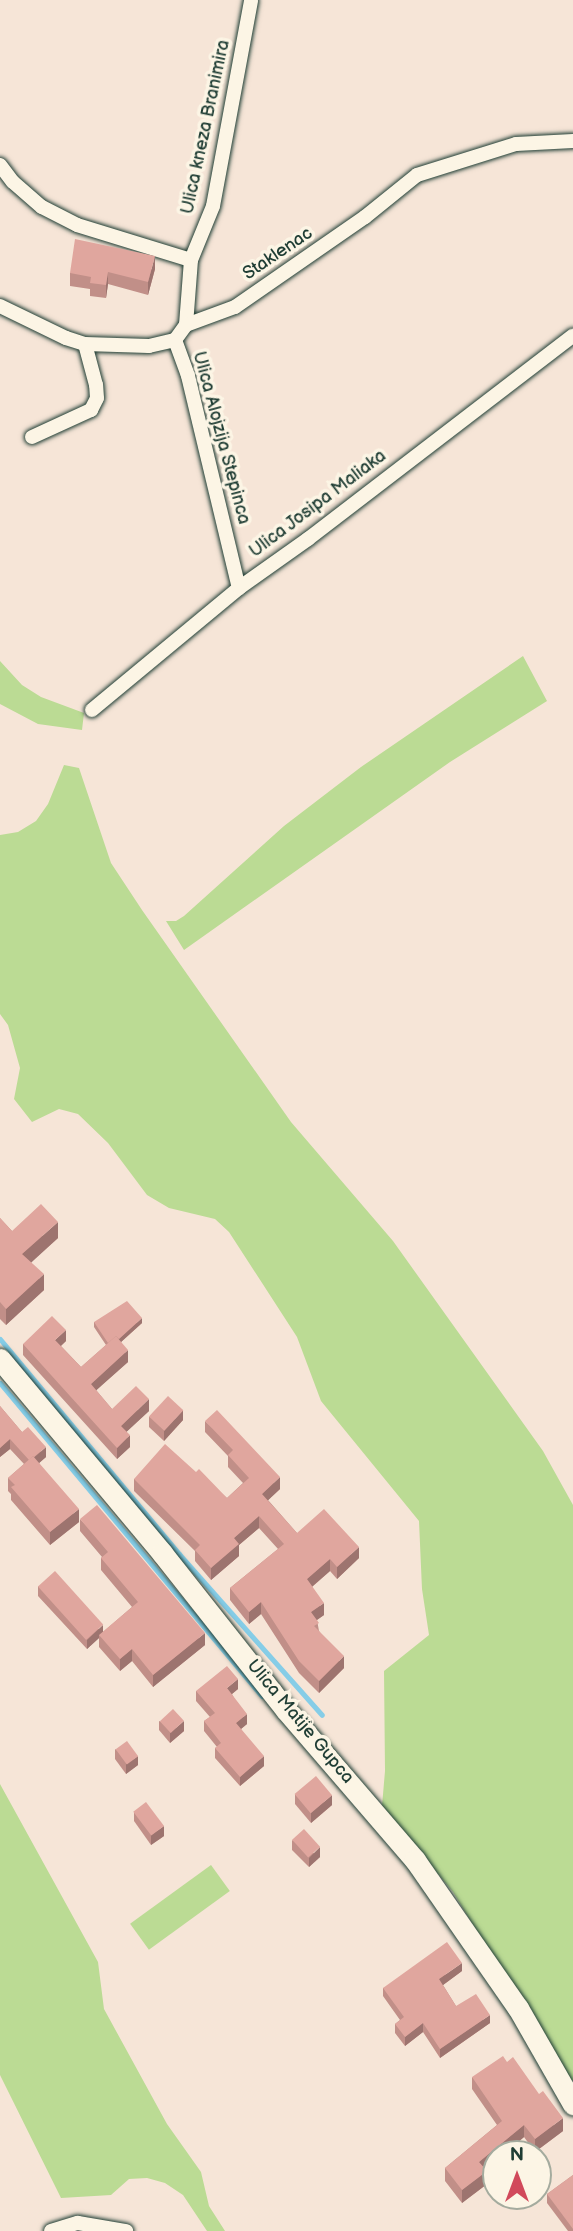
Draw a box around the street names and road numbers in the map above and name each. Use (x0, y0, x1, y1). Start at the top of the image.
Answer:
street label: Ulica kneza Branimira (177, 38, 235, 216)
street label: Staklenac (239, 223, 317, 285)
street label: Ulica Alojzija Stepinca (187, 349, 255, 527)
street label: Ulica Josipa Maliaka (245, 445, 391, 563)
street label: Ulica Matije Gupca (242, 1656, 358, 1788)

